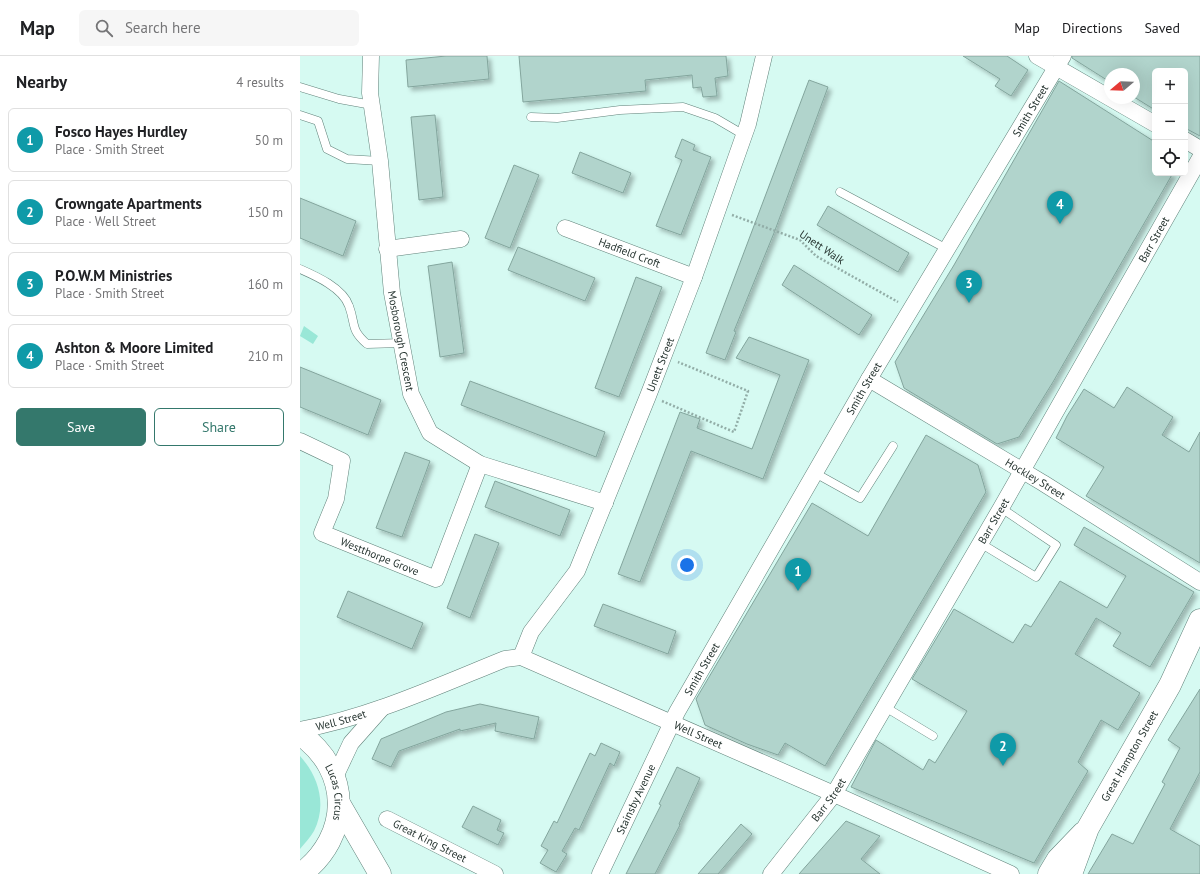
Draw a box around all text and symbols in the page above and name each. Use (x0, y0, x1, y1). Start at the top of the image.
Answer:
search box (79, 10, 359, 46)
text: Map (20, 16, 55, 40)
icon: search (93, 17, 115, 39)
text: Search here (125, 18, 201, 37)
text: Map (1014, 19, 1040, 37)
text: Directions (1062, 19, 1122, 37)
text: Saved (1144, 19, 1180, 37)
north arrow (1104, 68, 1140, 104)
map controls (1152, 68, 1188, 176)
button: + (1152, 68, 1188, 104)
text: Nearby (16, 71, 67, 93)
text: 4 results (236, 74, 284, 91)
street label: Smith Street (1009, 82, 1051, 139)
button: − (1152, 104, 1188, 140)
text: Fosco Hayes Hurdley (55, 122, 187, 141)
text: 1 (26, 132, 34, 149)
text: 50 m (255, 132, 283, 149)
button: locate (1152, 140, 1188, 176)
text: Place · Smith Street (55, 141, 164, 158)
pin: 4 (1047, 191, 1073, 224)
text: Crowngate Apartments (55, 194, 202, 213)
text: 2 (26, 204, 34, 221)
text: 150 m (248, 204, 283, 221)
text: Place · Well Street (55, 213, 156, 230)
street label: Barr Street (1135, 214, 1172, 265)
street label: Unett Walk (797, 227, 848, 268)
street label: Hadfield Croft (597, 234, 663, 271)
text: P.O.W.M Ministries (55, 266, 172, 285)
pin: 3 (956, 270, 982, 303)
text: 3 (26, 276, 34, 293)
text: 160 m (248, 276, 283, 293)
text: Place · Smith Street (55, 285, 164, 302)
street label: Mosborough Crescent (385, 290, 417, 392)
street label: Unett Street (643, 335, 677, 394)
text: Ashton & Moore Limited (55, 338, 213, 357)
text: 4 (26, 348, 34, 365)
text: 210 m (248, 348, 283, 365)
text: Place · Smith Street (55, 357, 164, 374)
street label: Smith Street (843, 359, 885, 417)
button: Save (16, 408, 146, 446)
button: Share (154, 408, 284, 446)
street label: Hockley Street (1003, 455, 1068, 503)
street label: Barr Street (975, 495, 1012, 546)
street label: Westthorpe Grove (338, 534, 421, 579)
your location (677, 555, 697, 575)
pin: 1 (785, 558, 811, 591)
street label: Smith Street (681, 640, 723, 698)
street label: Well Street (314, 706, 368, 734)
street label: Great Hampton Street (1098, 708, 1161, 804)
street label: Well Street (672, 718, 725, 751)
pin: 2 (990, 733, 1016, 766)
street label: Lucas Circus (322, 761, 346, 822)
street label: Stainsby Avenue (613, 761, 658, 836)
street label: Barr Street (808, 775, 849, 824)
street label: Great King Street (391, 816, 469, 865)

